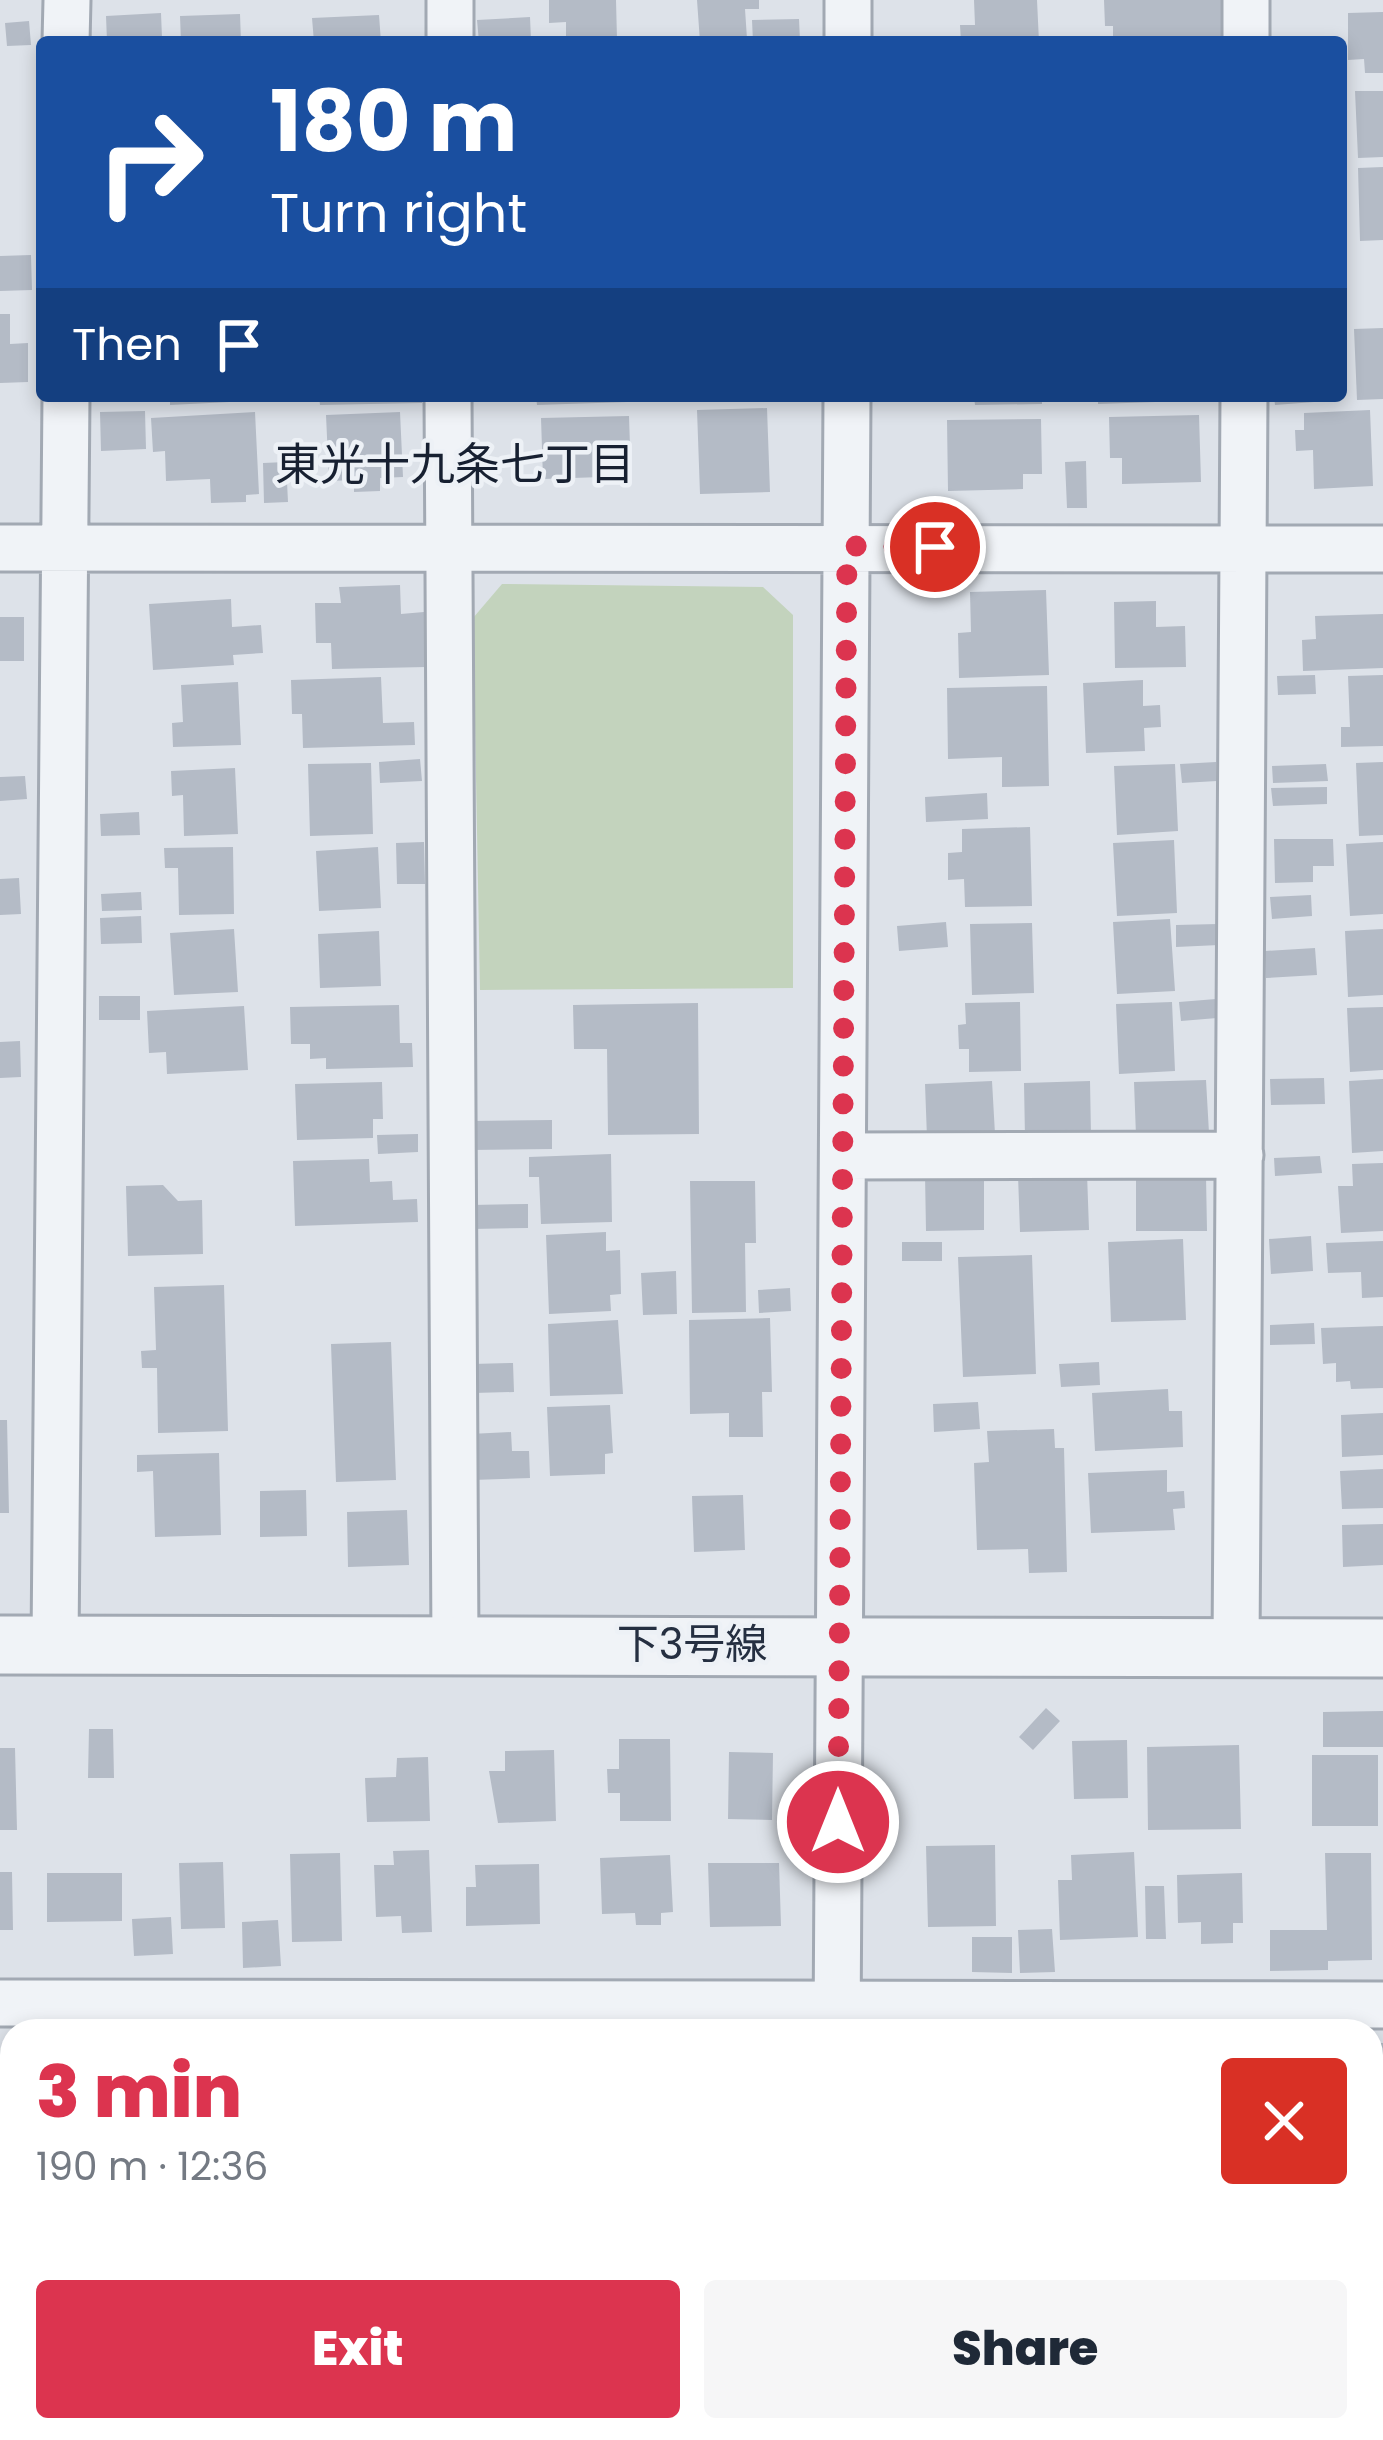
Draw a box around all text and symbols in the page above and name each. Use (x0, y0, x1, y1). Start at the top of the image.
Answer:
text: 180 m (270, 63, 518, 180)
icon: right (72, 84, 228, 240)
text: Turn right (270, 175, 527, 251)
icon: arrive (206, 312, 272, 378)
text: Then (72, 313, 182, 376)
district label: 東光十九条七丁目 (275, 433, 635, 496)
pin (884, 496, 986, 598)
icon: arrive (902, 514, 968, 580)
street label: 下3号線 (617, 1615, 767, 1674)
position arrow (775, 1759, 901, 1885)
text: 3 min (36, 2041, 242, 2142)
button: close (1221, 2058, 1347, 2184)
text: 190 m · 12:36 (36, 2139, 268, 2194)
button: Exit (36, 2280, 680, 2418)
button: Share (704, 2280, 1347, 2418)

